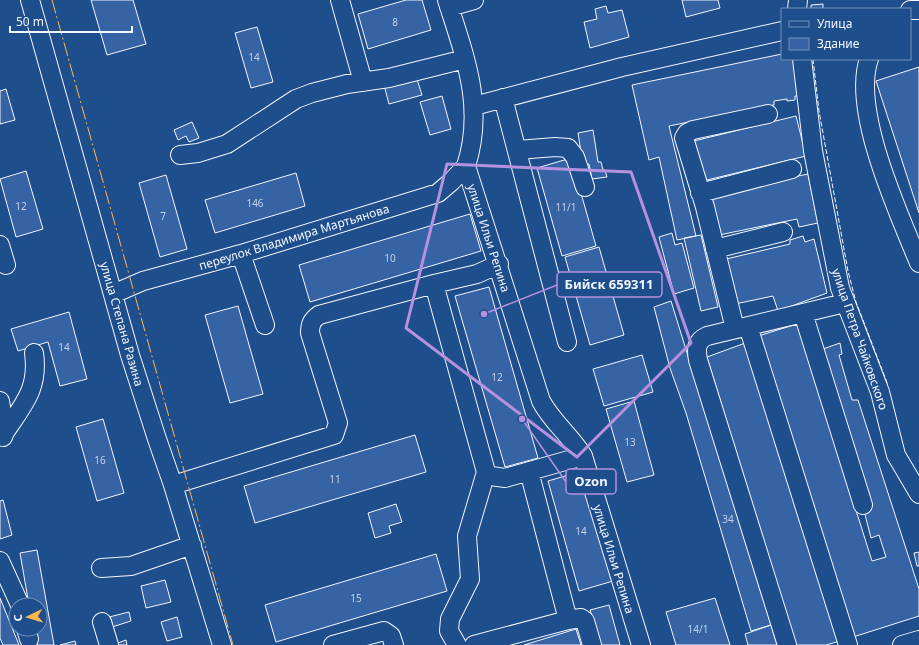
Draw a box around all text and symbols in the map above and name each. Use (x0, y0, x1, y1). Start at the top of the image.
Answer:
scale bar (10, 8, 132, 34)
legend (781, 8, 911, 60)
text: 50 m (16, 13, 44, 30)
house number: 8 (392, 15, 398, 29)
text: Улица (817, 15, 852, 32)
text: Здание (817, 35, 860, 52)
house number: 14 (248, 50, 260, 64)
street label: улица Ильи Репина (463, 182, 515, 294)
house number: 146 (246, 196, 264, 210)
house number: 12 (15, 199, 27, 213)
street label: переулок Владимира Мартьянова (197, 200, 391, 274)
house number: 11/1 (556, 200, 576, 214)
house number: 7 (160, 209, 166, 223)
house number: 10 (384, 251, 396, 265)
street label: улица Степана Разина (96, 260, 148, 388)
street label: улица Петра Чайковского (828, 266, 892, 412)
callout: Бийск 659311 (557, 272, 662, 297)
text: Бийск 659311 (565, 275, 653, 293)
house number: 14 (58, 340, 70, 354)
house number: 12 (491, 370, 503, 384)
house number: 13 (624, 435, 636, 449)
house number: 16 (94, 453, 106, 467)
callout: Ozon (566, 469, 616, 494)
house number: 11 (329, 472, 341, 486)
text: Ozon (574, 472, 608, 490)
street label: улица Ильи Репина (589, 503, 639, 615)
house number: 34 (722, 512, 734, 526)
house number: 14 (575, 524, 587, 538)
house number: 15 (350, 591, 362, 605)
north arrow (8, 597, 48, 637)
text: С (10, 614, 25, 622)
house number: 14/1 (688, 622, 708, 636)

